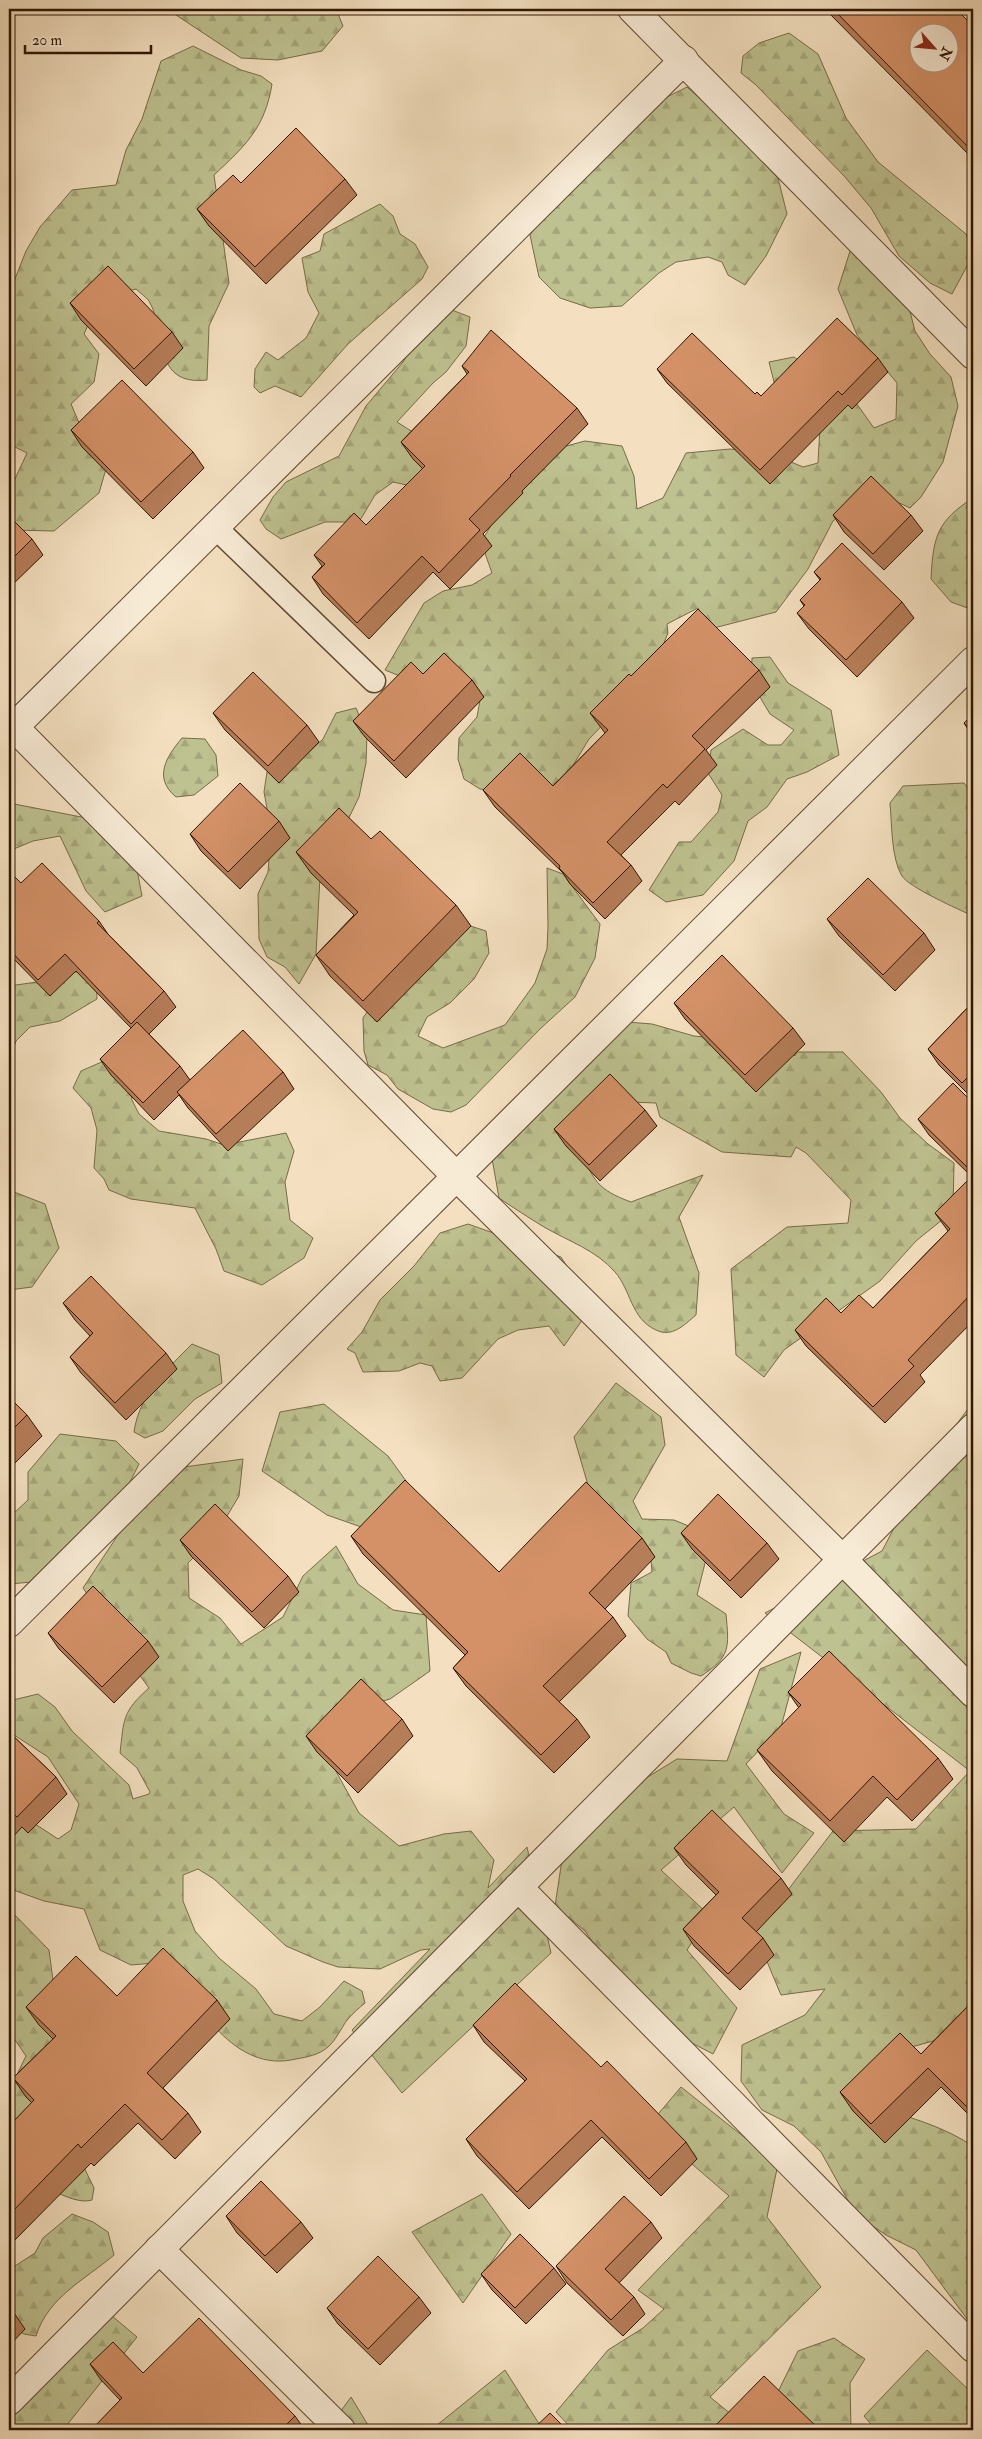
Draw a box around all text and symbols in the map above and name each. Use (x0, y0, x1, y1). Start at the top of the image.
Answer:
scale bar (25, 22, 151, 54)
north arrow (910, 22, 960, 72)
text: 20 m (32, 31, 62, 50)
text: N (935, 43, 956, 64)

